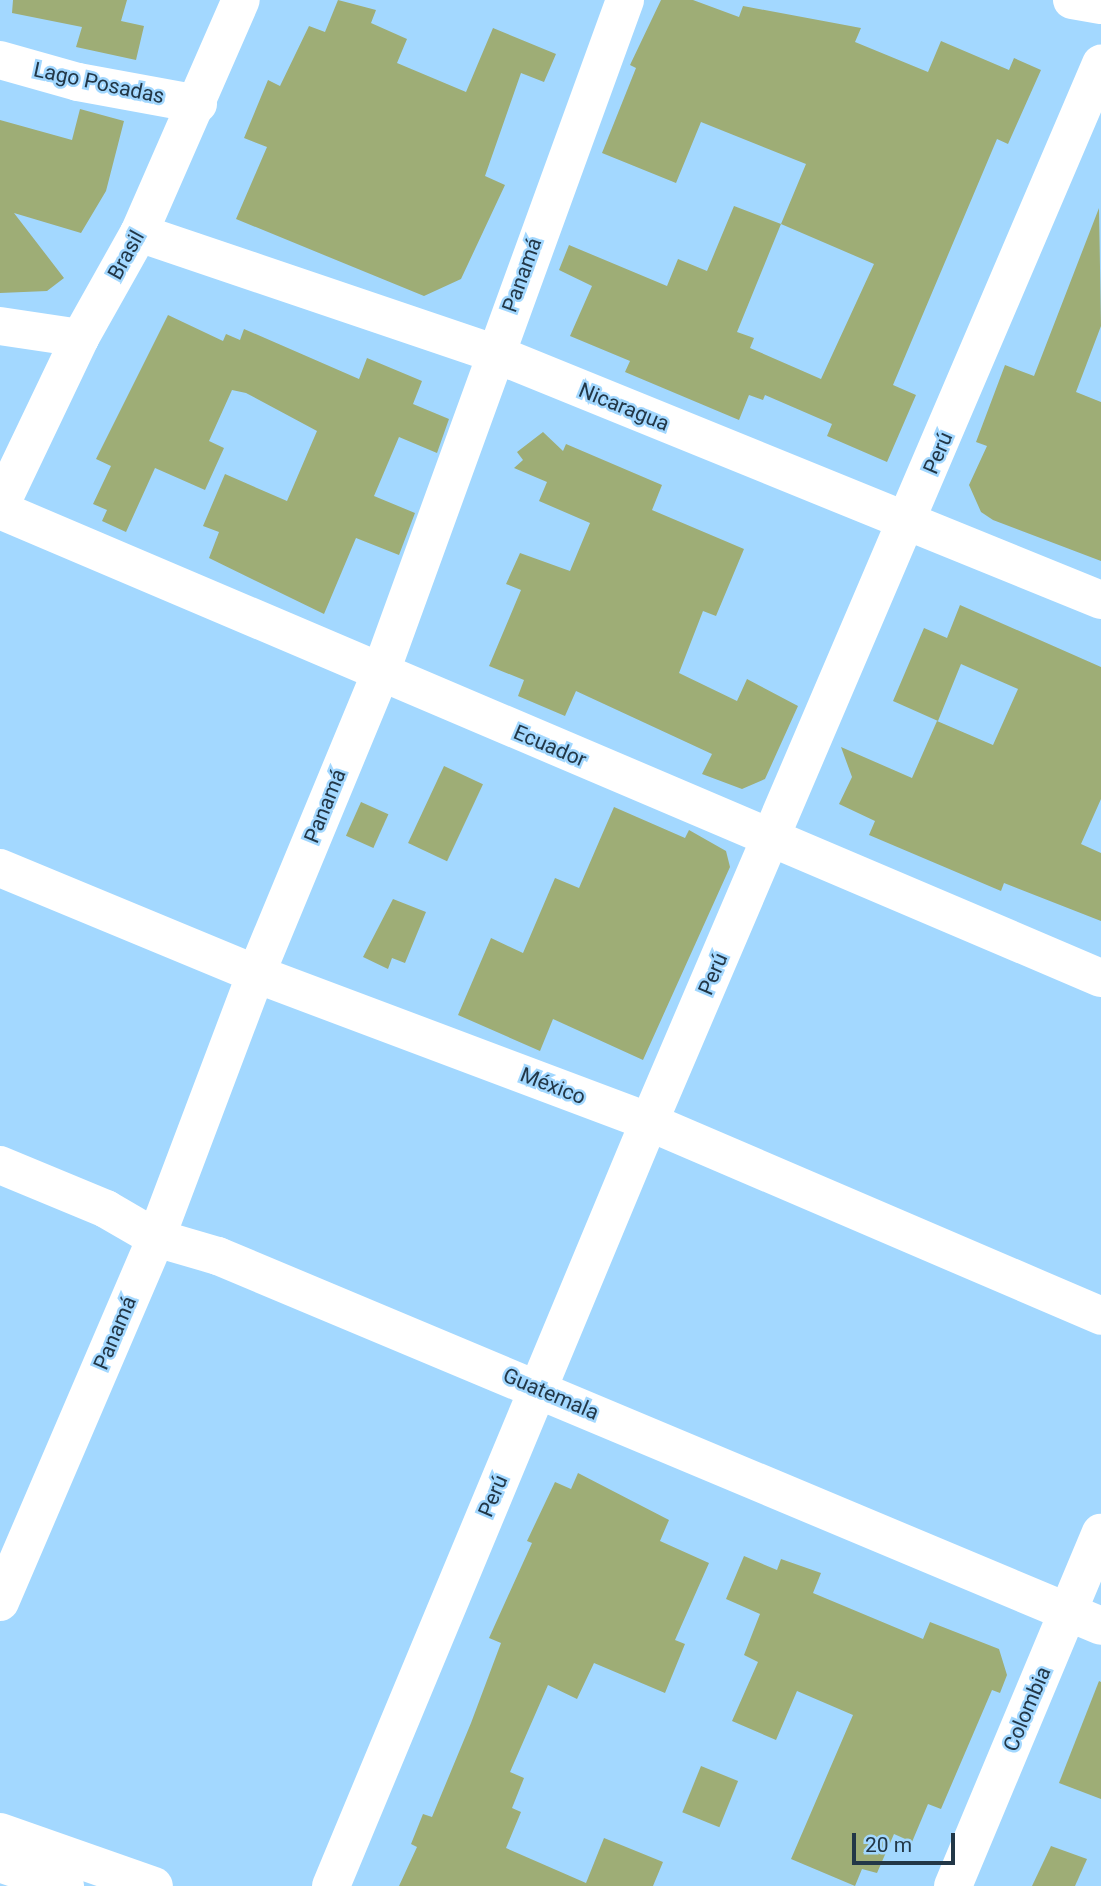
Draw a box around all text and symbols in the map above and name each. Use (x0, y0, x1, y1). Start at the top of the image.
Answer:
street label: Lago Posadas (31, 57, 167, 109)
street label: Brasil (102, 226, 150, 284)
street label: Panamá (497, 234, 547, 316)
street label: Nicaragua (575, 377, 673, 437)
street label: Perú (918, 428, 958, 478)
street label: Ecuador (510, 719, 590, 773)
street label: Panamá (299, 765, 351, 847)
street label: Perú (693, 949, 733, 999)
street label: México (517, 1062, 589, 1110)
street label: Panamá (88, 1292, 142, 1374)
street label: Guatemala (499, 1363, 603, 1425)
street label: Perú (473, 1471, 513, 1521)
street label: Colombia (998, 1663, 1056, 1755)
scale bar (856, 1820, 959, 1864)
text: 20 m (865, 1833, 912, 1857)

